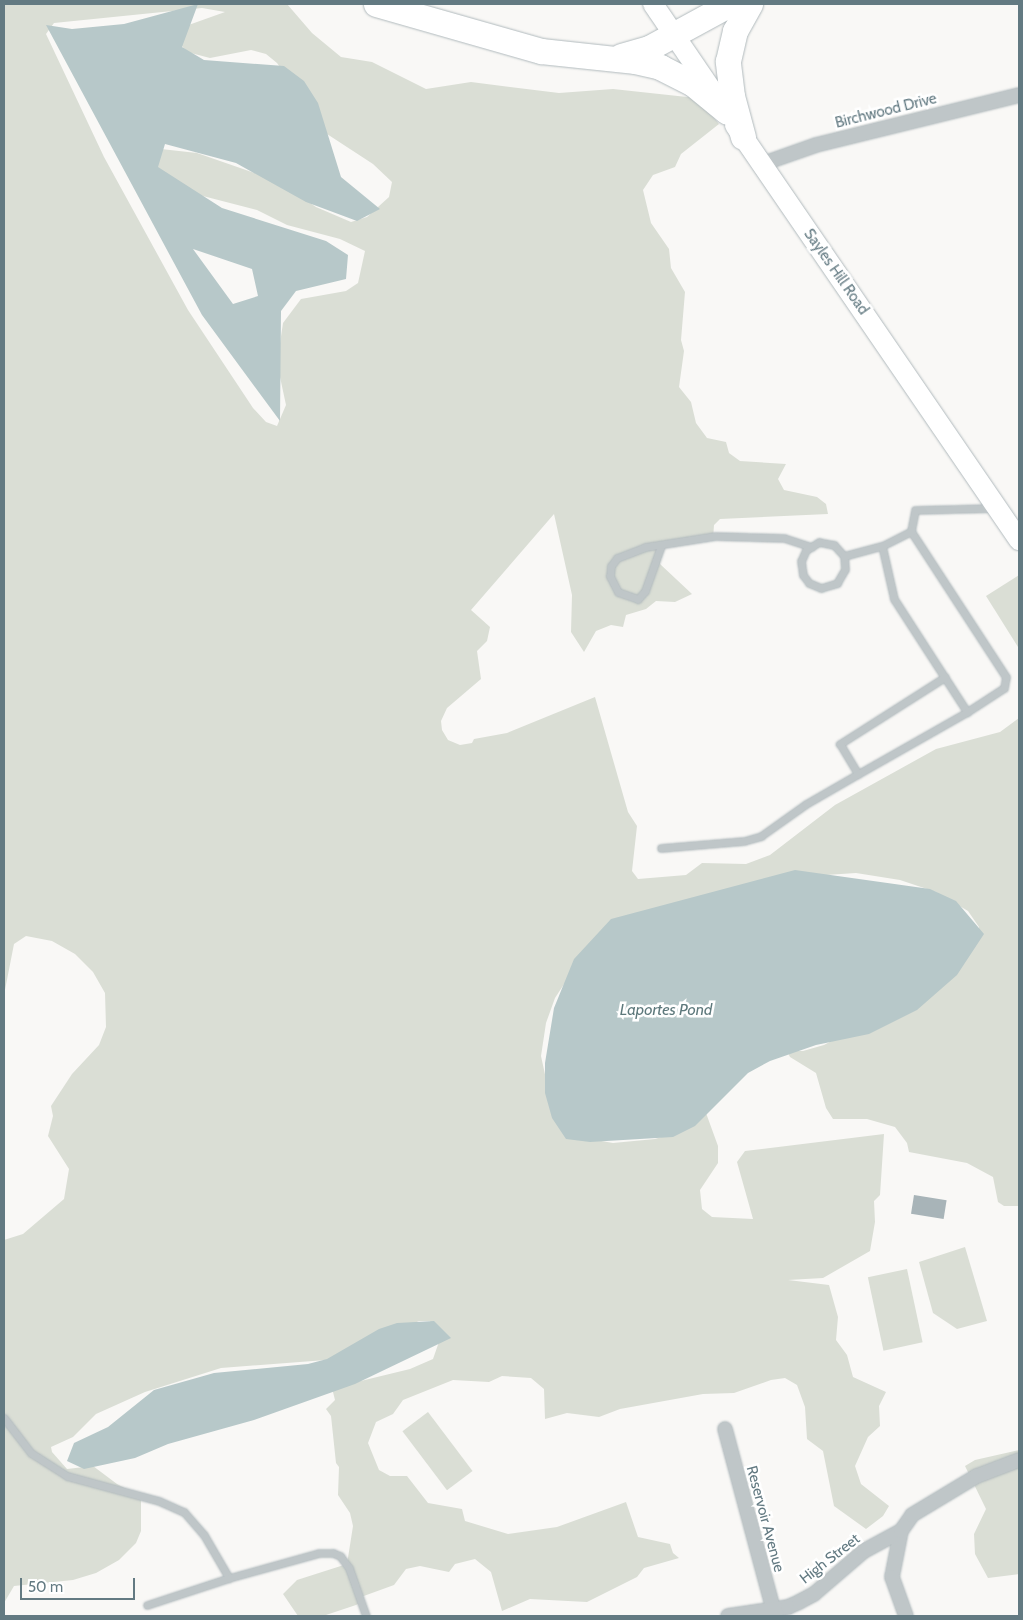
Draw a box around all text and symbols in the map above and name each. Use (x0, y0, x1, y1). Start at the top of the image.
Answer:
street label: Birchwood Drive (833, 90, 939, 132)
street label: Sayles Hill Road (800, 226, 872, 318)
water label: Laportes Pond (620, 1000, 712, 1020)
street label: Reservoir Avenue (742, 1464, 788, 1574)
street label: High Street (796, 1530, 864, 1588)
scale bar (22, 1568, 138, 1600)
text: 50 m (28, 1578, 63, 1596)

